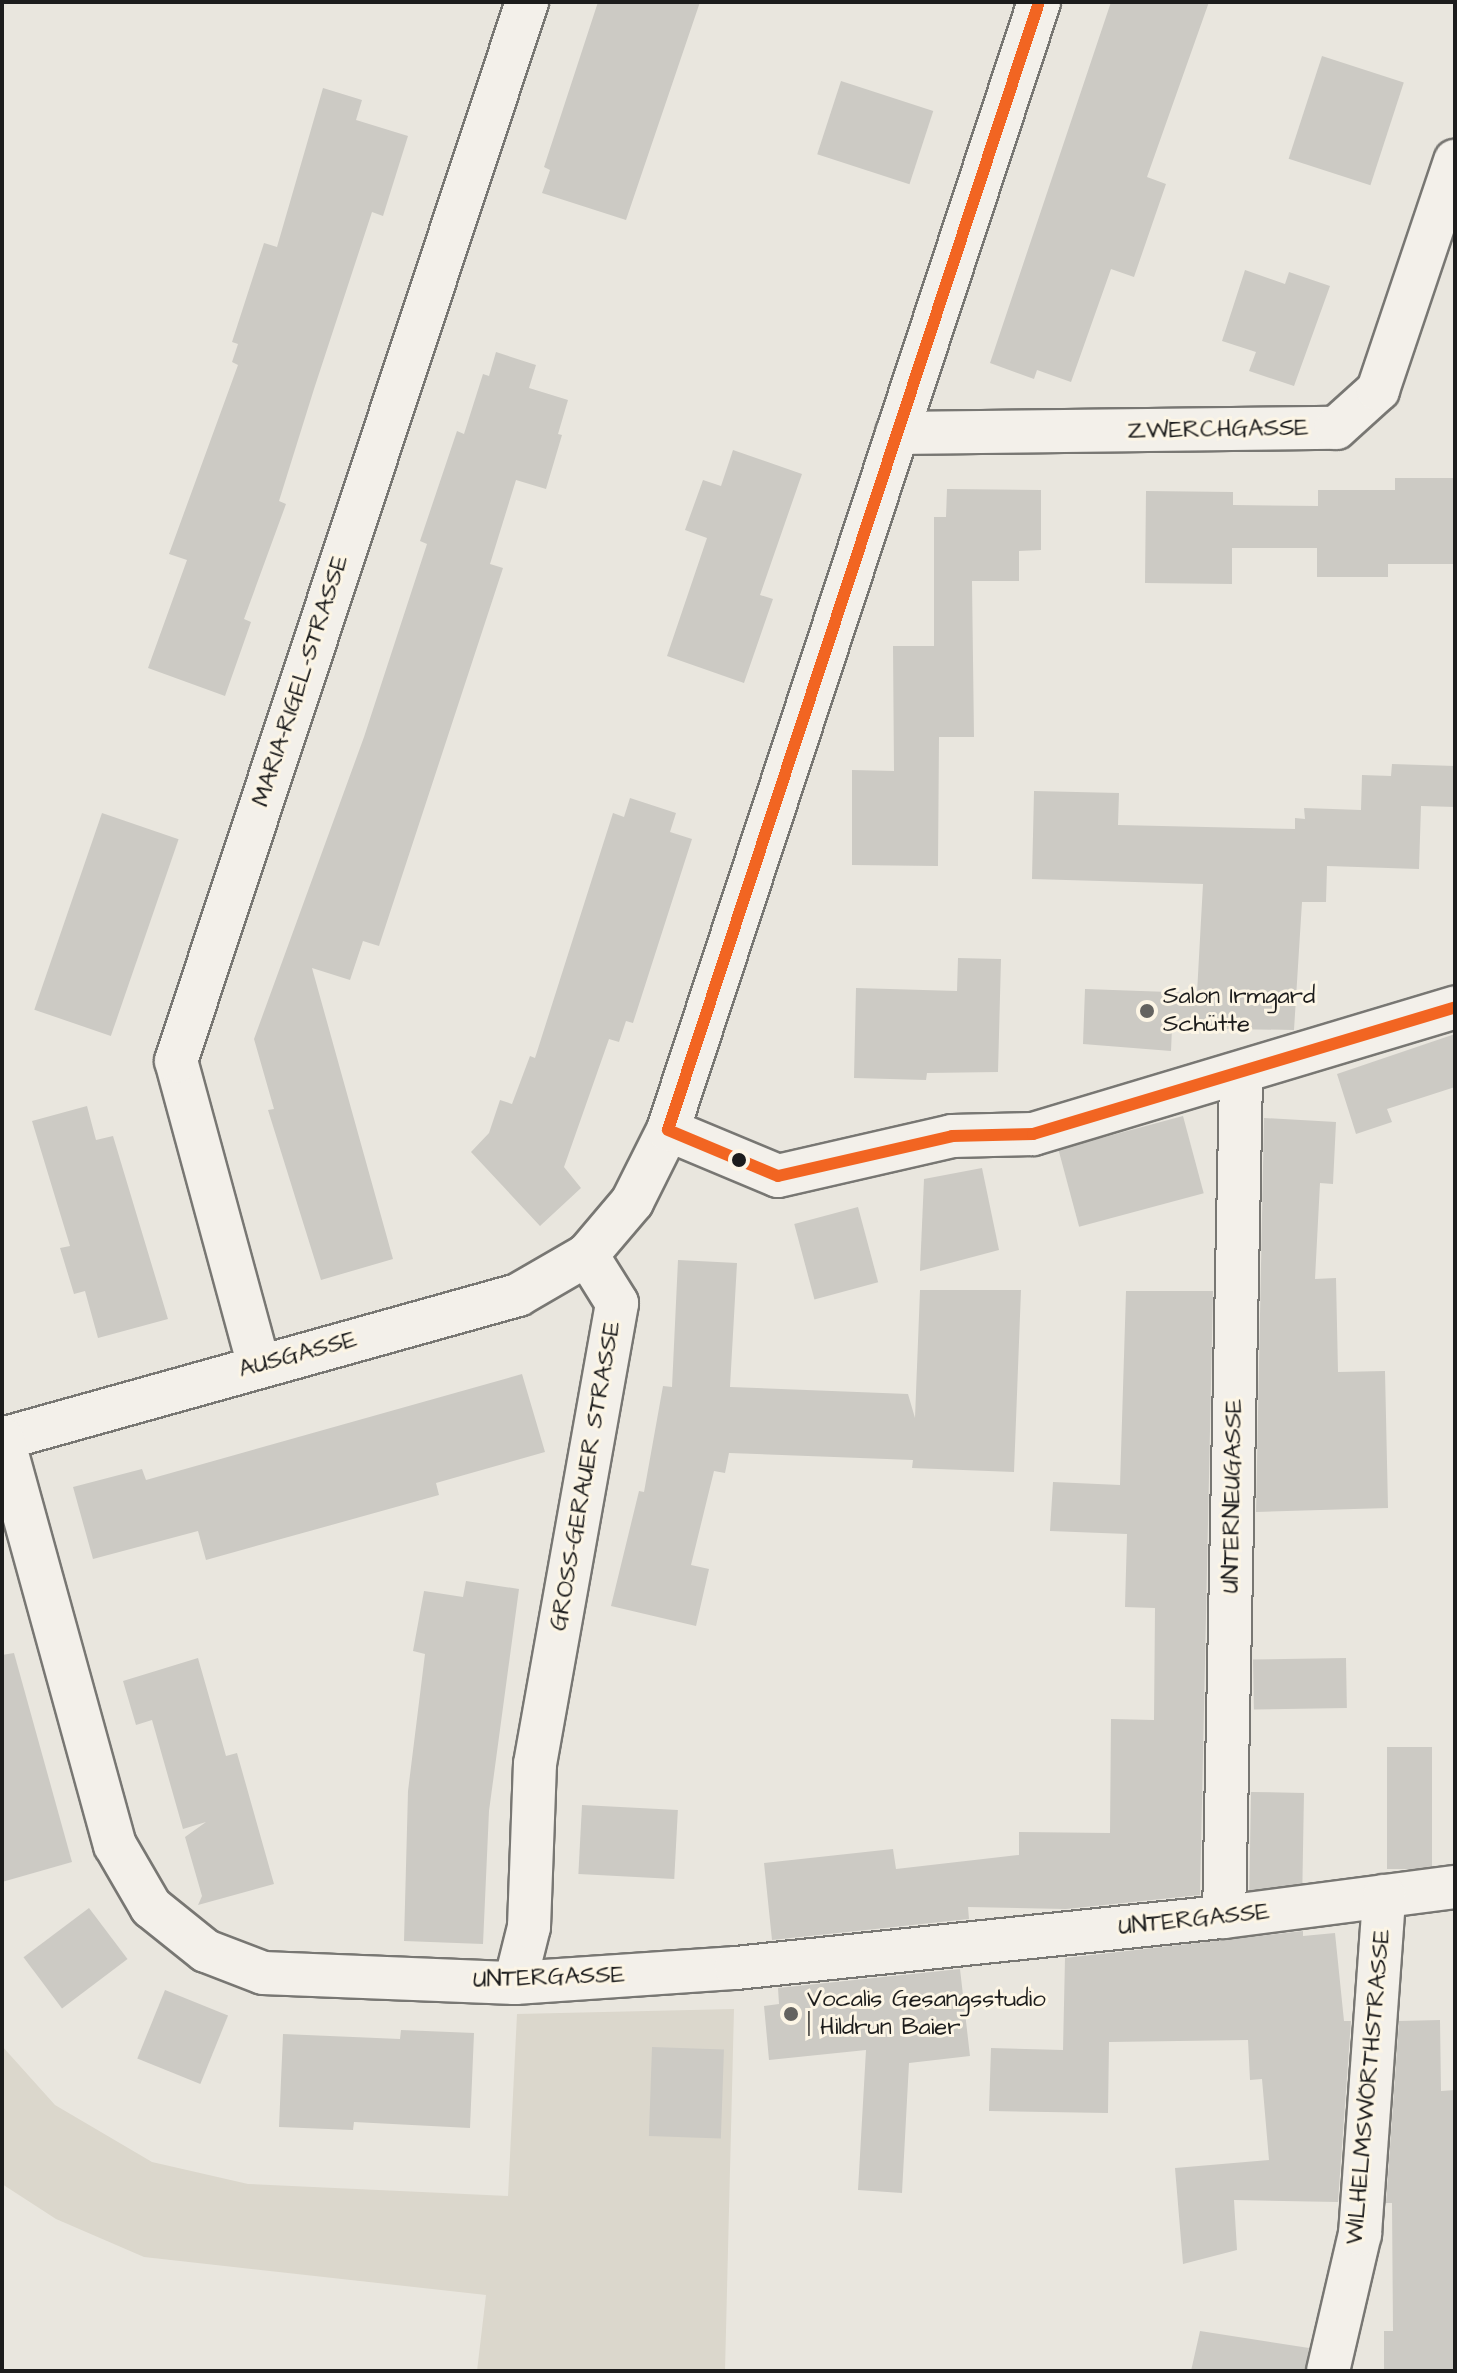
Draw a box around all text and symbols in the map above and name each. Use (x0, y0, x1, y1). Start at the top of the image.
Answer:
street label: ZWERCHGASSE (1127, 414, 1309, 446)
street label: MARIA-RIGEL-STRASSE (247, 552, 355, 810)
place label: Salon Irmgard Schütte (1163, 983, 1315, 1039)
marker: Salon Irmgard Schütte (1138, 1002, 1156, 1020)
unlabelled marker (731, 1152, 747, 1168)
street label: GROSS-GERAUER STRASSE (545, 1319, 627, 1633)
street label: AUSGASSE (236, 1325, 360, 1385)
street label: UNTERNEUGASSE (1217, 1398, 1249, 1594)
street label: UNTERGASSE (1117, 1898, 1271, 1942)
street label: WILHELMSWÖRTHSTRASSE (1341, 1928, 1397, 2246)
street label: UNTERGASSE (473, 1961, 625, 1995)
place label: Vocalis Gesangsstudio | Hildrun Baier (807, 1986, 1046, 2042)
marker: Vocalis Gesangsstudio | Hildrun Baier (782, 2005, 800, 2023)

